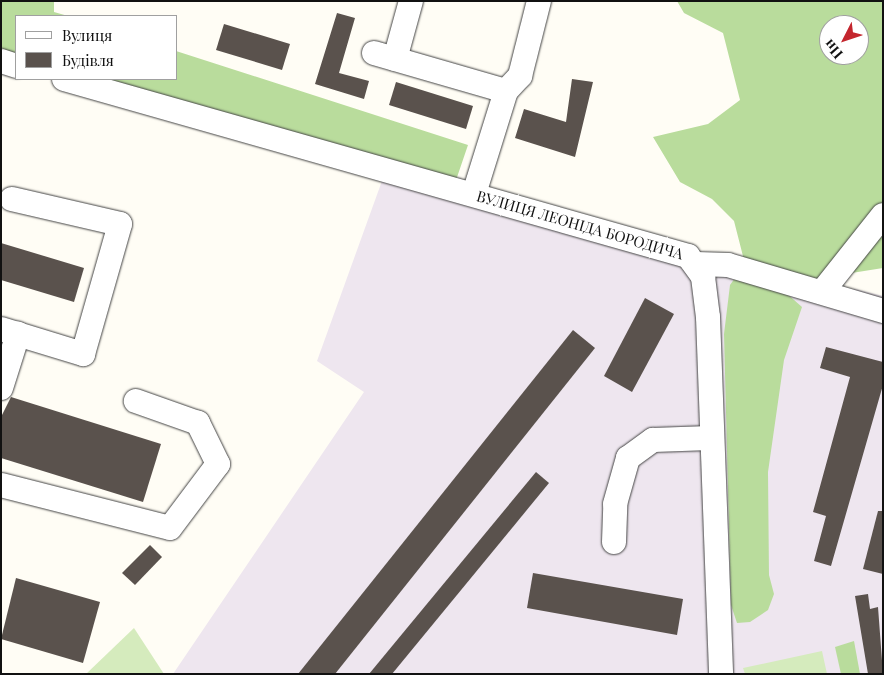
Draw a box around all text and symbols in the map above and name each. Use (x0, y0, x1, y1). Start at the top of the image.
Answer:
legend (15, 15, 178, 80)
north arrow (819, 15, 869, 65)
text: Вулиця (62, 25, 112, 45)
text: Пн (819, 36, 847, 63)
text: Будівля (62, 50, 114, 70)
street label: ВУЛИЦЯ ЛЕОНІДА БОРОДИЧА (475, 187, 685, 263)

